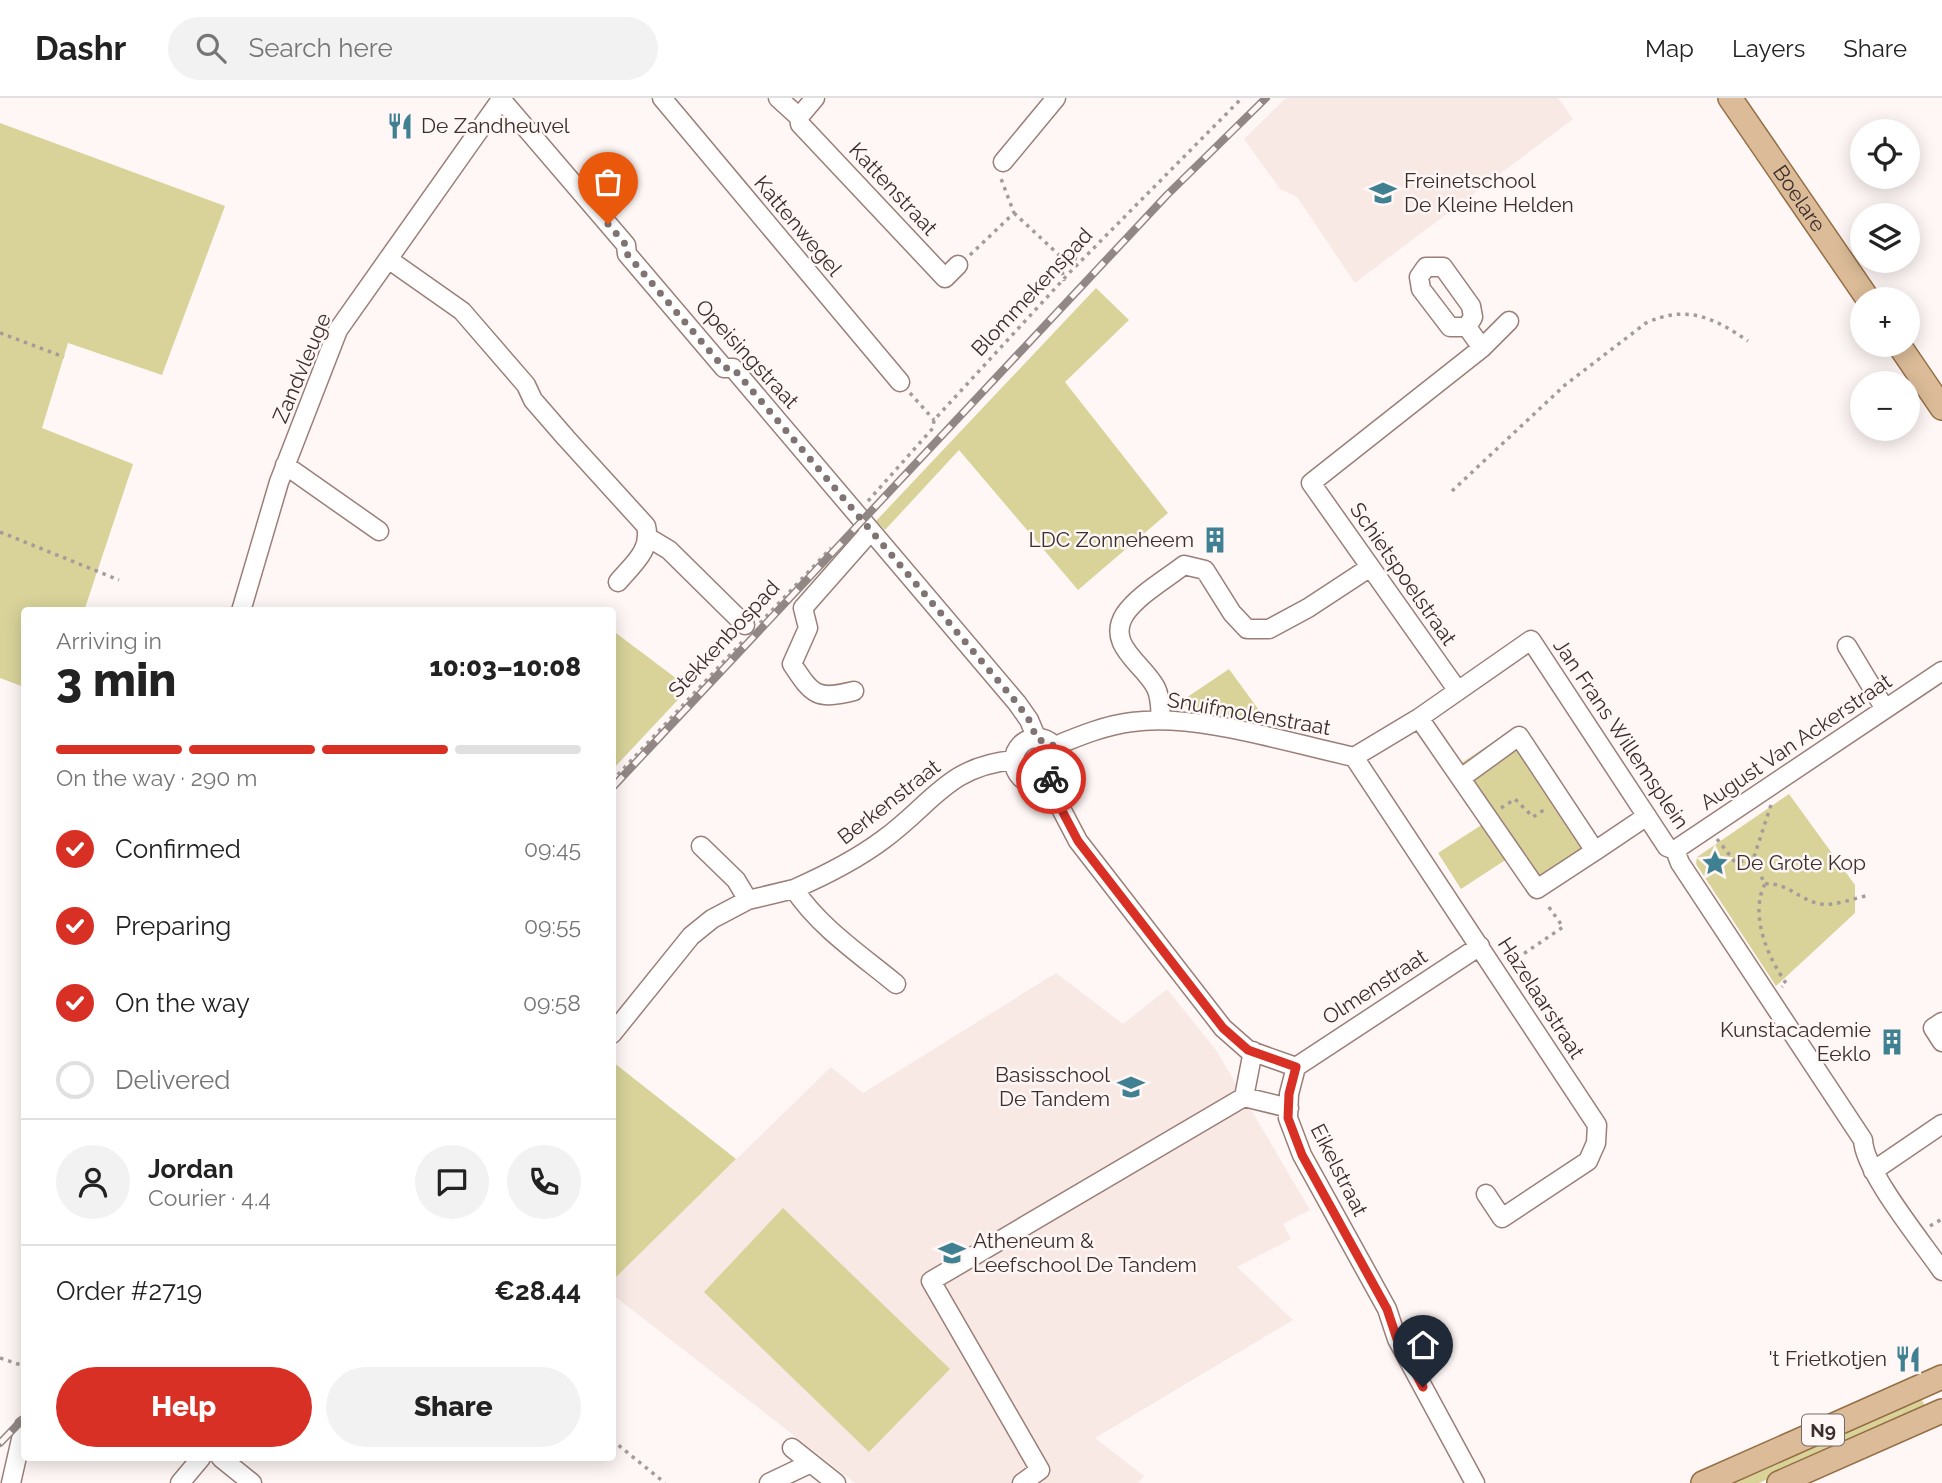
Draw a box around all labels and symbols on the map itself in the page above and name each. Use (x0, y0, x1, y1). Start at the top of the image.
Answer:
restaurant icon: De Zandheuvel (385, 111, 415, 141)
place label: De Zandheuvel (421, 113, 570, 138)
street label: Kattenstraat (844, 137, 943, 240)
pin (578, 152, 638, 224)
street label: Boelare (1768, 160, 1831, 236)
place label: Freinetschool De Kleine Helden (1404, 168, 1574, 217)
street label: Kattenwegel (749, 170, 848, 281)
school or university icon: Freinetschool De Kleine Helden (1368, 178, 1398, 208)
street label: Blommekenspad (966, 222, 1097, 361)
street label: Opeisingstraat (691, 294, 804, 413)
street label: Zandvleuge (267, 309, 336, 427)
street label: Schietspoelstraat (1345, 498, 1462, 650)
building icon: LDC Zonneheem (1200, 525, 1230, 555)
place label: LDC Zonneheem (1029, 527, 1194, 552)
street label: Stekkenbospad (663, 575, 784, 702)
street label: Jan Frans Willemsplein (1548, 634, 1694, 834)
street label: August Van Ackerstraat (1695, 668, 1896, 815)
street label: Snuifmolenstraat (1165, 687, 1333, 740)
courier (1016, 744, 1086, 814)
street label: Berkenstraat (832, 754, 945, 849)
place icon: De Grote Kop (1700, 848, 1730, 878)
place label: De Grote Kop (1736, 850, 1866, 875)
street label: Hazelaarstraat (1493, 932, 1590, 1063)
street label: Olmenstraat (1318, 943, 1432, 1030)
place label: Kunstacademie Eeklo (1720, 1017, 1871, 1066)
building icon: Kunstacademie Eeklo (1877, 1027, 1907, 1057)
place label: Basisschool De Tandem (995, 1062, 1110, 1111)
school or university icon: Basisschool De Tandem (1116, 1072, 1146, 1102)
street label: Eikelstraat (1306, 1119, 1373, 1220)
place label: Atheneum & Leefschool De Tandem (973, 1228, 1197, 1277)
school or university icon: Atheneum & Leefschool De Tandem (937, 1238, 967, 1268)
pin (1393, 1315, 1453, 1387)
restaurant icon: 't Frietkotjen (1893, 1344, 1923, 1374)
place label: 't Frietkotjen (1768, 1346, 1887, 1371)
road number: N9 (1802, 1414, 1844, 1446)

